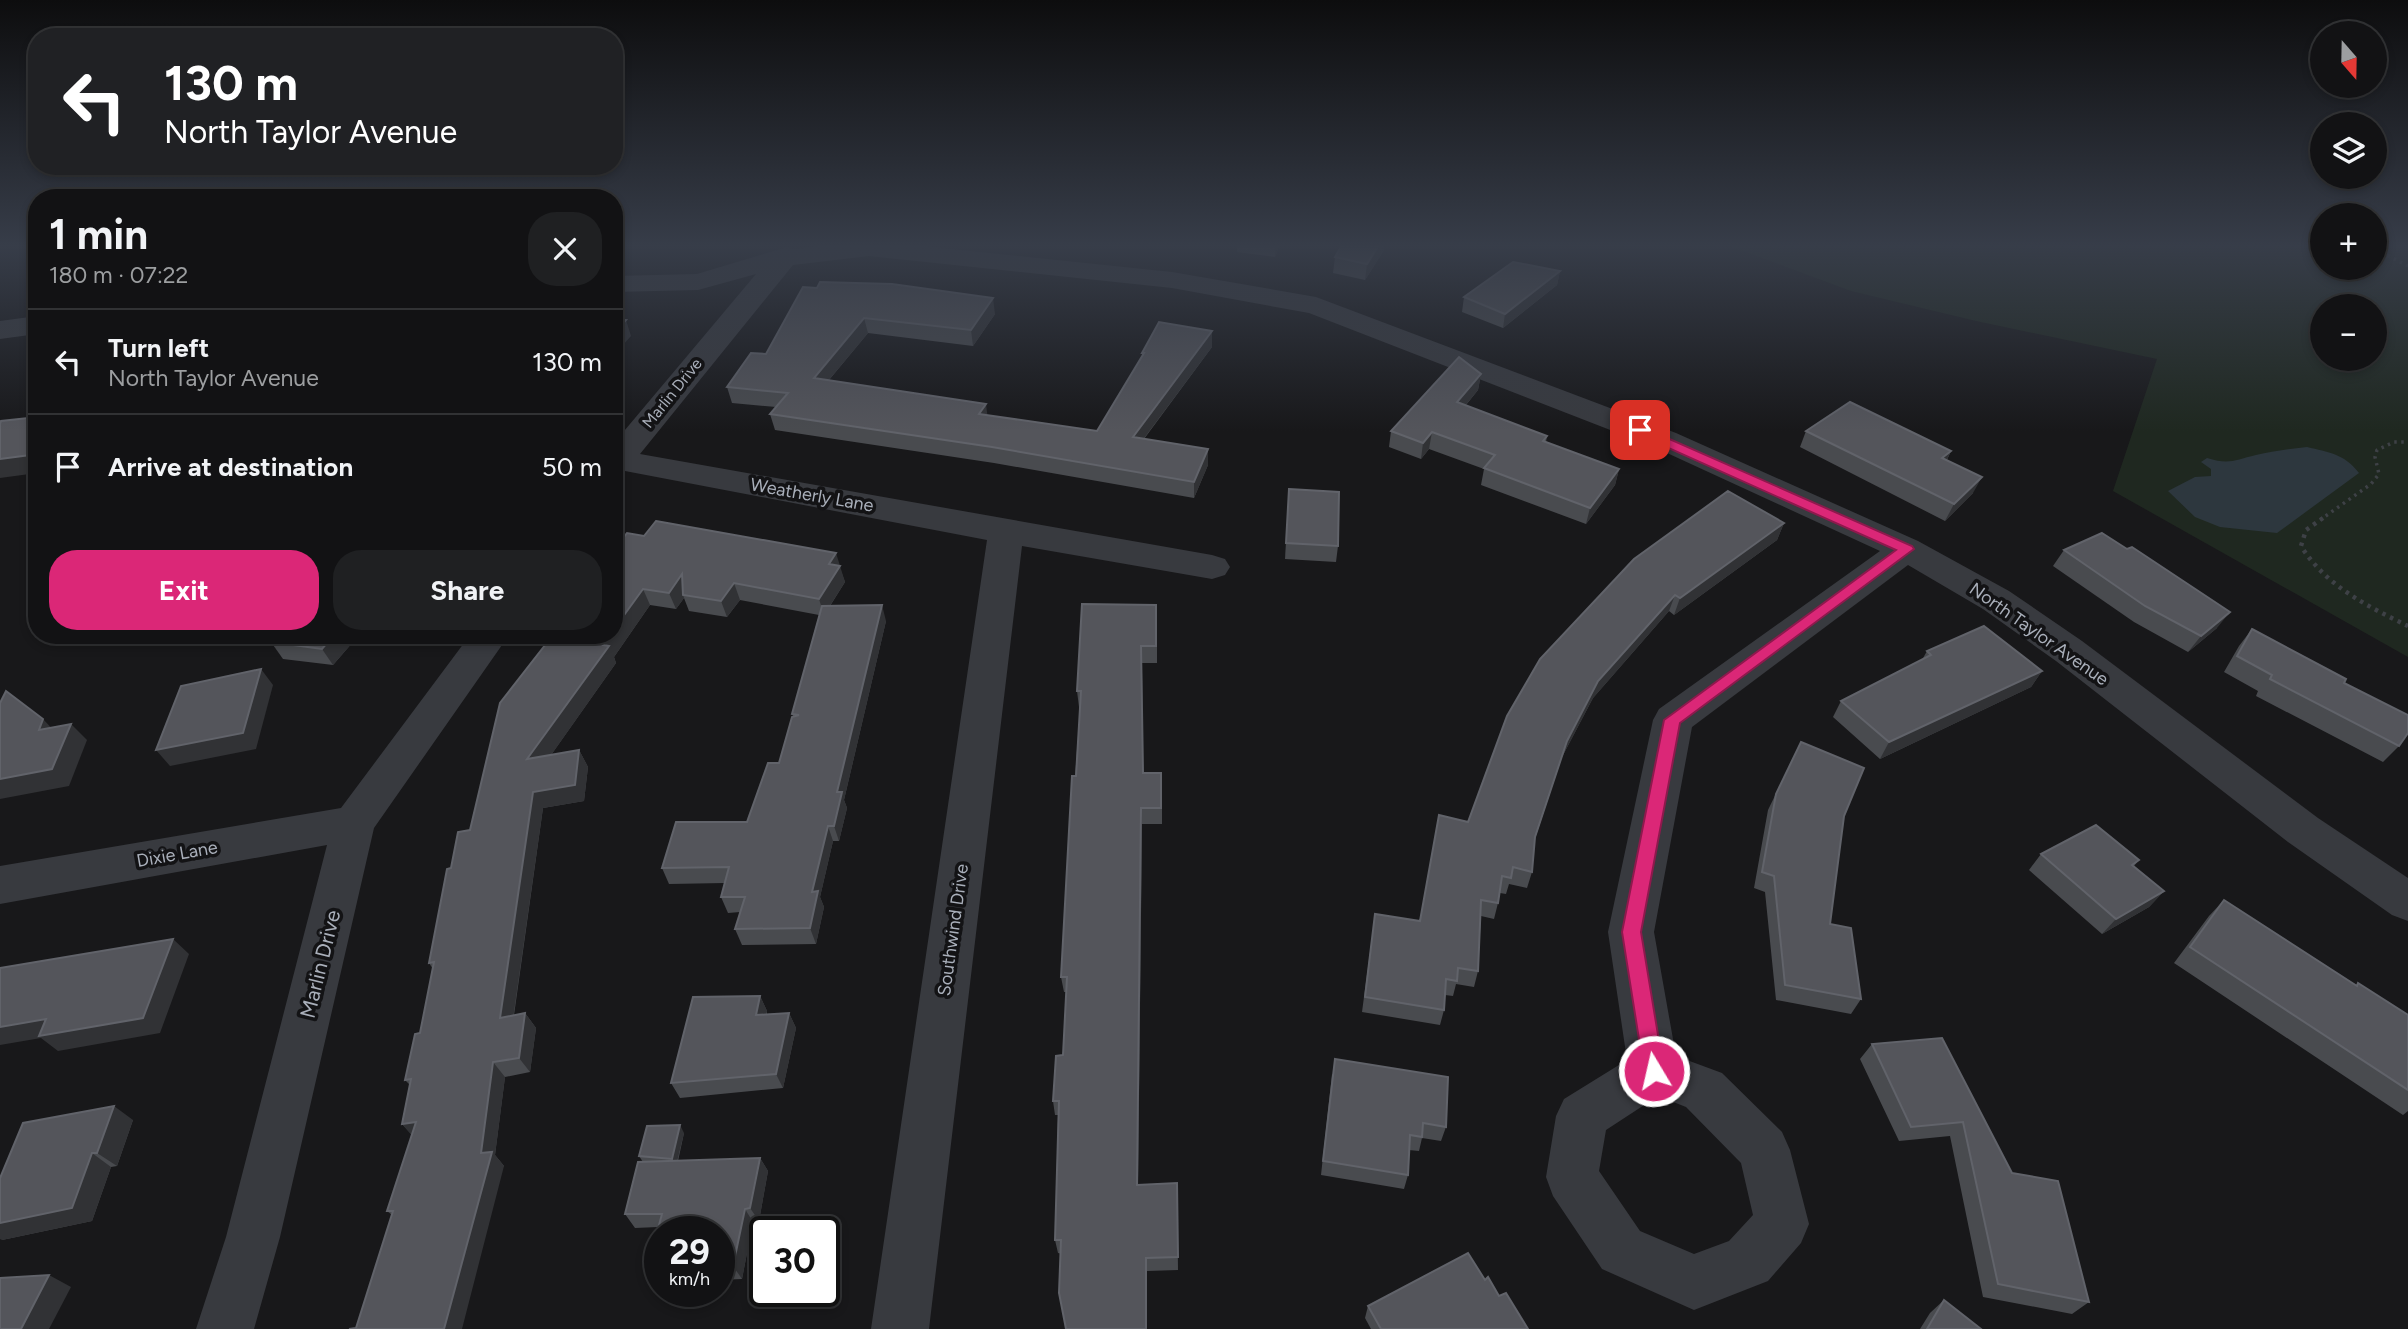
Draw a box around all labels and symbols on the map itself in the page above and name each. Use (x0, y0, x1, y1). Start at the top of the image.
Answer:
north arrow (2310, 21, 2387, 98)
street label: Marlin Drive (638, 354, 706, 432)
pin (1610, 400, 1670, 460)
street label: Weatherly Lane (749, 473, 875, 517)
street label: North Taylor Avenue (1965, 578, 2113, 690)
street label: Dixie Lane (135, 836, 219, 872)
street label: Southwind Drive (933, 862, 973, 997)
street label: Marlin Drive (295, 907, 345, 1021)
position arrow (1617, 1034, 1691, 1108)
speed limit sign: 30 (749, 1216, 840, 1307)

